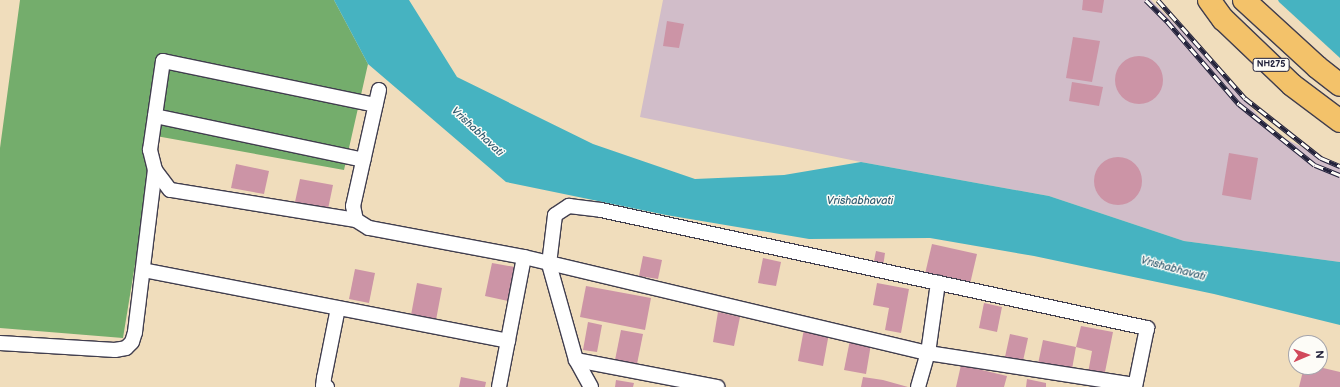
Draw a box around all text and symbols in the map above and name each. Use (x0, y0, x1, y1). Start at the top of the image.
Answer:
road number: NH275 (1252, 58, 1290, 72)
water label: Vrishabhavati (448, 105, 506, 159)
water label: Vrishabhavati (827, 194, 893, 208)
water label: Vrishabhavati (1139, 254, 1207, 284)
north arrow (1288, 335, 1328, 375)
text: N (1313, 350, 1326, 359)

